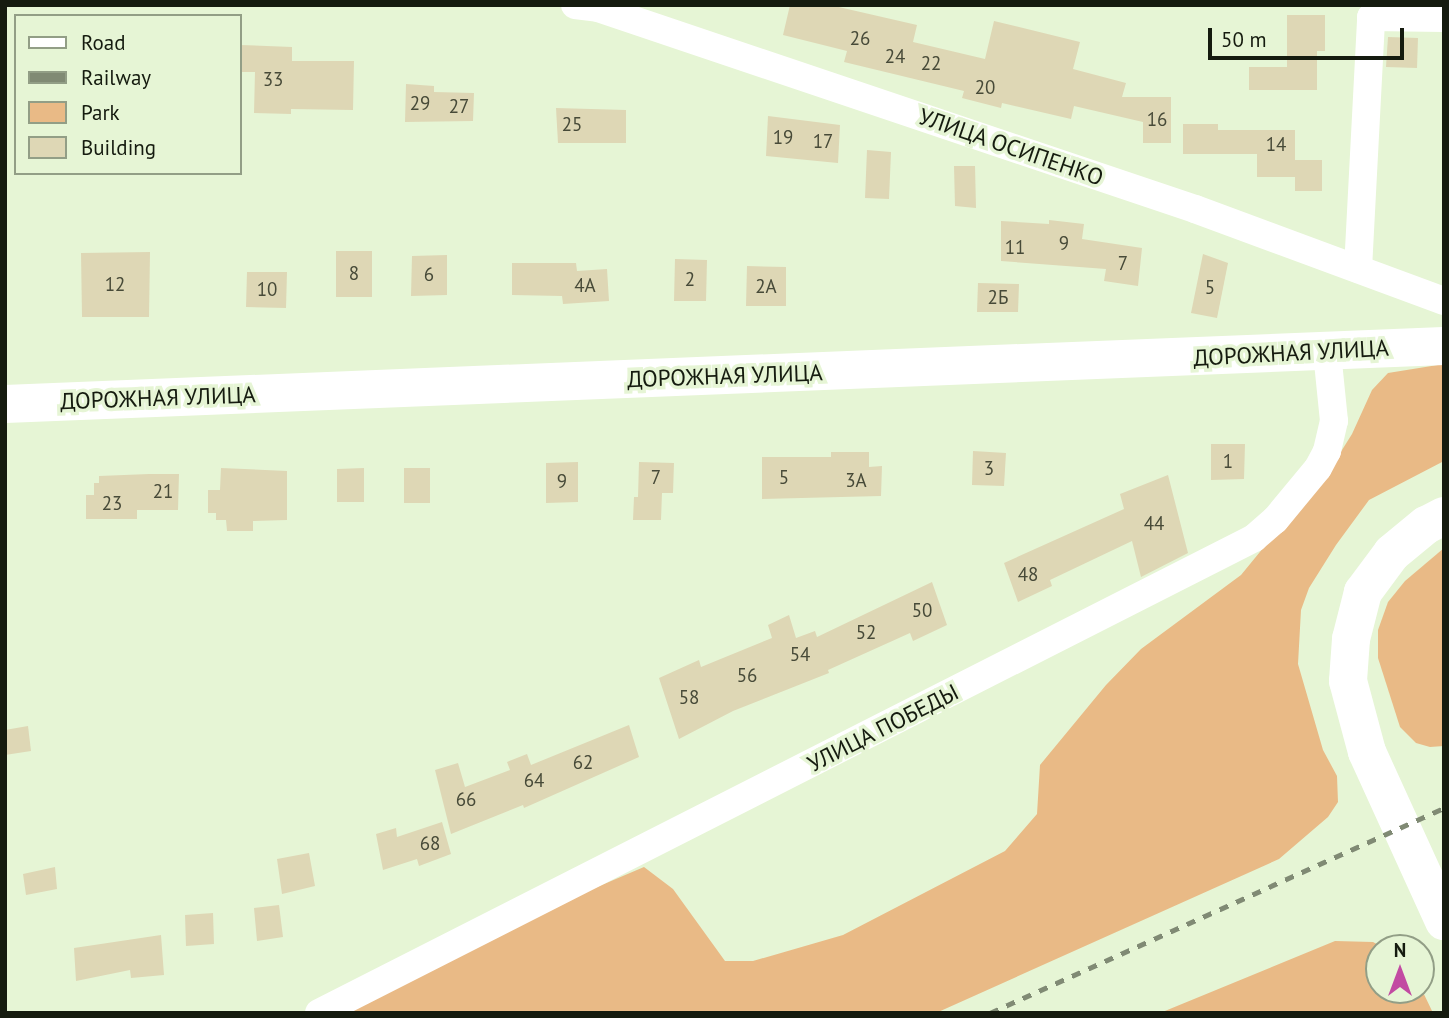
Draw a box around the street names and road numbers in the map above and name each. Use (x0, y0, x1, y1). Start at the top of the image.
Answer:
street label: УЛИЦА ОСИПЕНКО (915, 102, 1107, 192)
street label: ДОРОЖНАЯ УЛИЦА (1192, 334, 1390, 372)
street label: ДОРОЖНАЯ УЛИЦА (626, 359, 824, 393)
street label: ДОРОЖНАЯ УЛИЦА (59, 381, 257, 415)
street label: УЛИЦА ПОБЕДЫ (803, 678, 963, 778)

